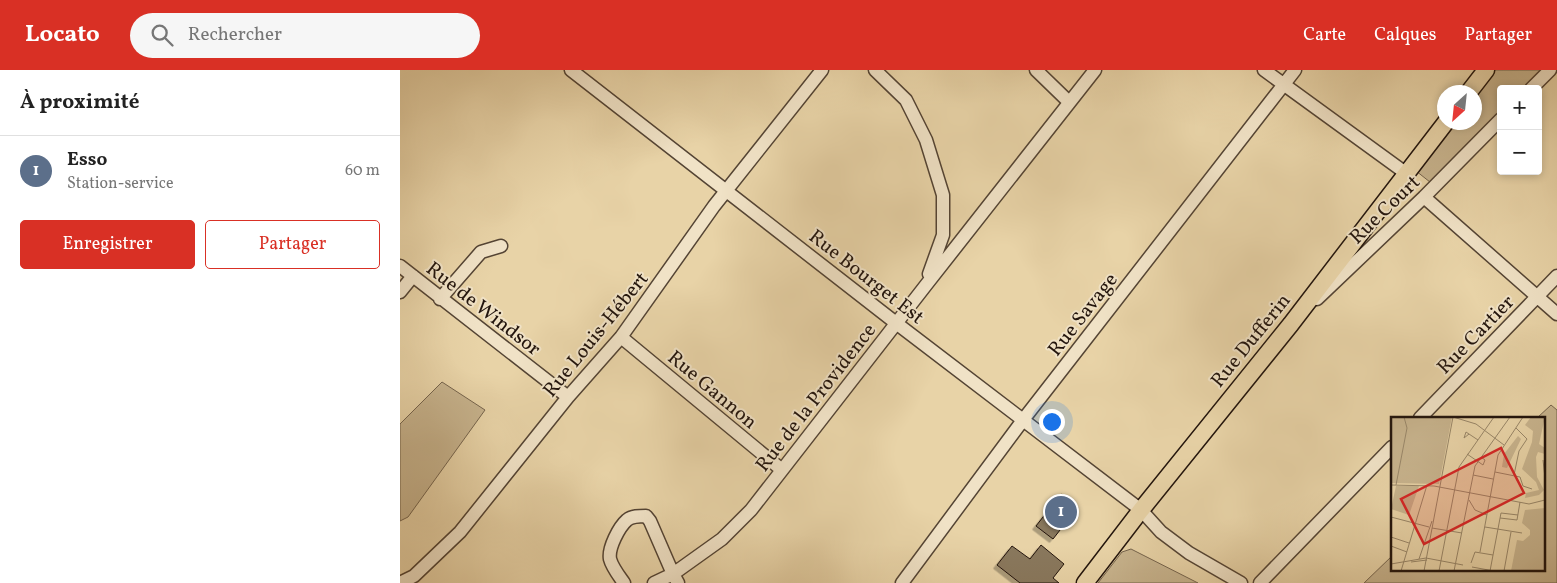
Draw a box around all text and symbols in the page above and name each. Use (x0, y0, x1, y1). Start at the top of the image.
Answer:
search box (130, 13, 480, 58)
text: Locato (25, 18, 100, 52)
icon: search (148, 21, 176, 49)
text: Rechercher (188, 22, 282, 48)
text: Carte (1303, 23, 1346, 48)
text: Calques (1374, 23, 1436, 48)
text: Partager (1464, 23, 1532, 48)
north arrow (1437, 85, 1482, 130)
map controls (1497, 85, 1542, 175)
button: + (1497, 85, 1542, 130)
text: À proximité (20, 88, 139, 117)
button: − (1497, 130, 1542, 175)
text: Esso (67, 147, 107, 173)
text: 1 (33, 160, 39, 182)
text: 60 m (345, 160, 380, 182)
street label: Rue Court (1344, 170, 1427, 251)
text: Station-service (67, 173, 174, 195)
button: Enregistrer (20, 220, 195, 269)
button: Partager (205, 220, 380, 269)
street label: Rue Bourget Est (802, 224, 929, 332)
street label: Rue de Windsor (419, 256, 546, 363)
street label: Rue Louis-Hébert (537, 266, 656, 404)
street label: Rue Savage (1042, 268, 1125, 363)
street label: Rue Dufferin (1205, 288, 1298, 394)
street label: Rue Cartier (1431, 289, 1522, 381)
street label: Rue de la Providence (750, 318, 883, 478)
street label: Rue Gannon (661, 345, 763, 436)
your location (1039, 409, 1065, 435)
inset map (1391, 417, 1544, 570)
pin: 1 (1045, 493, 1077, 531)

